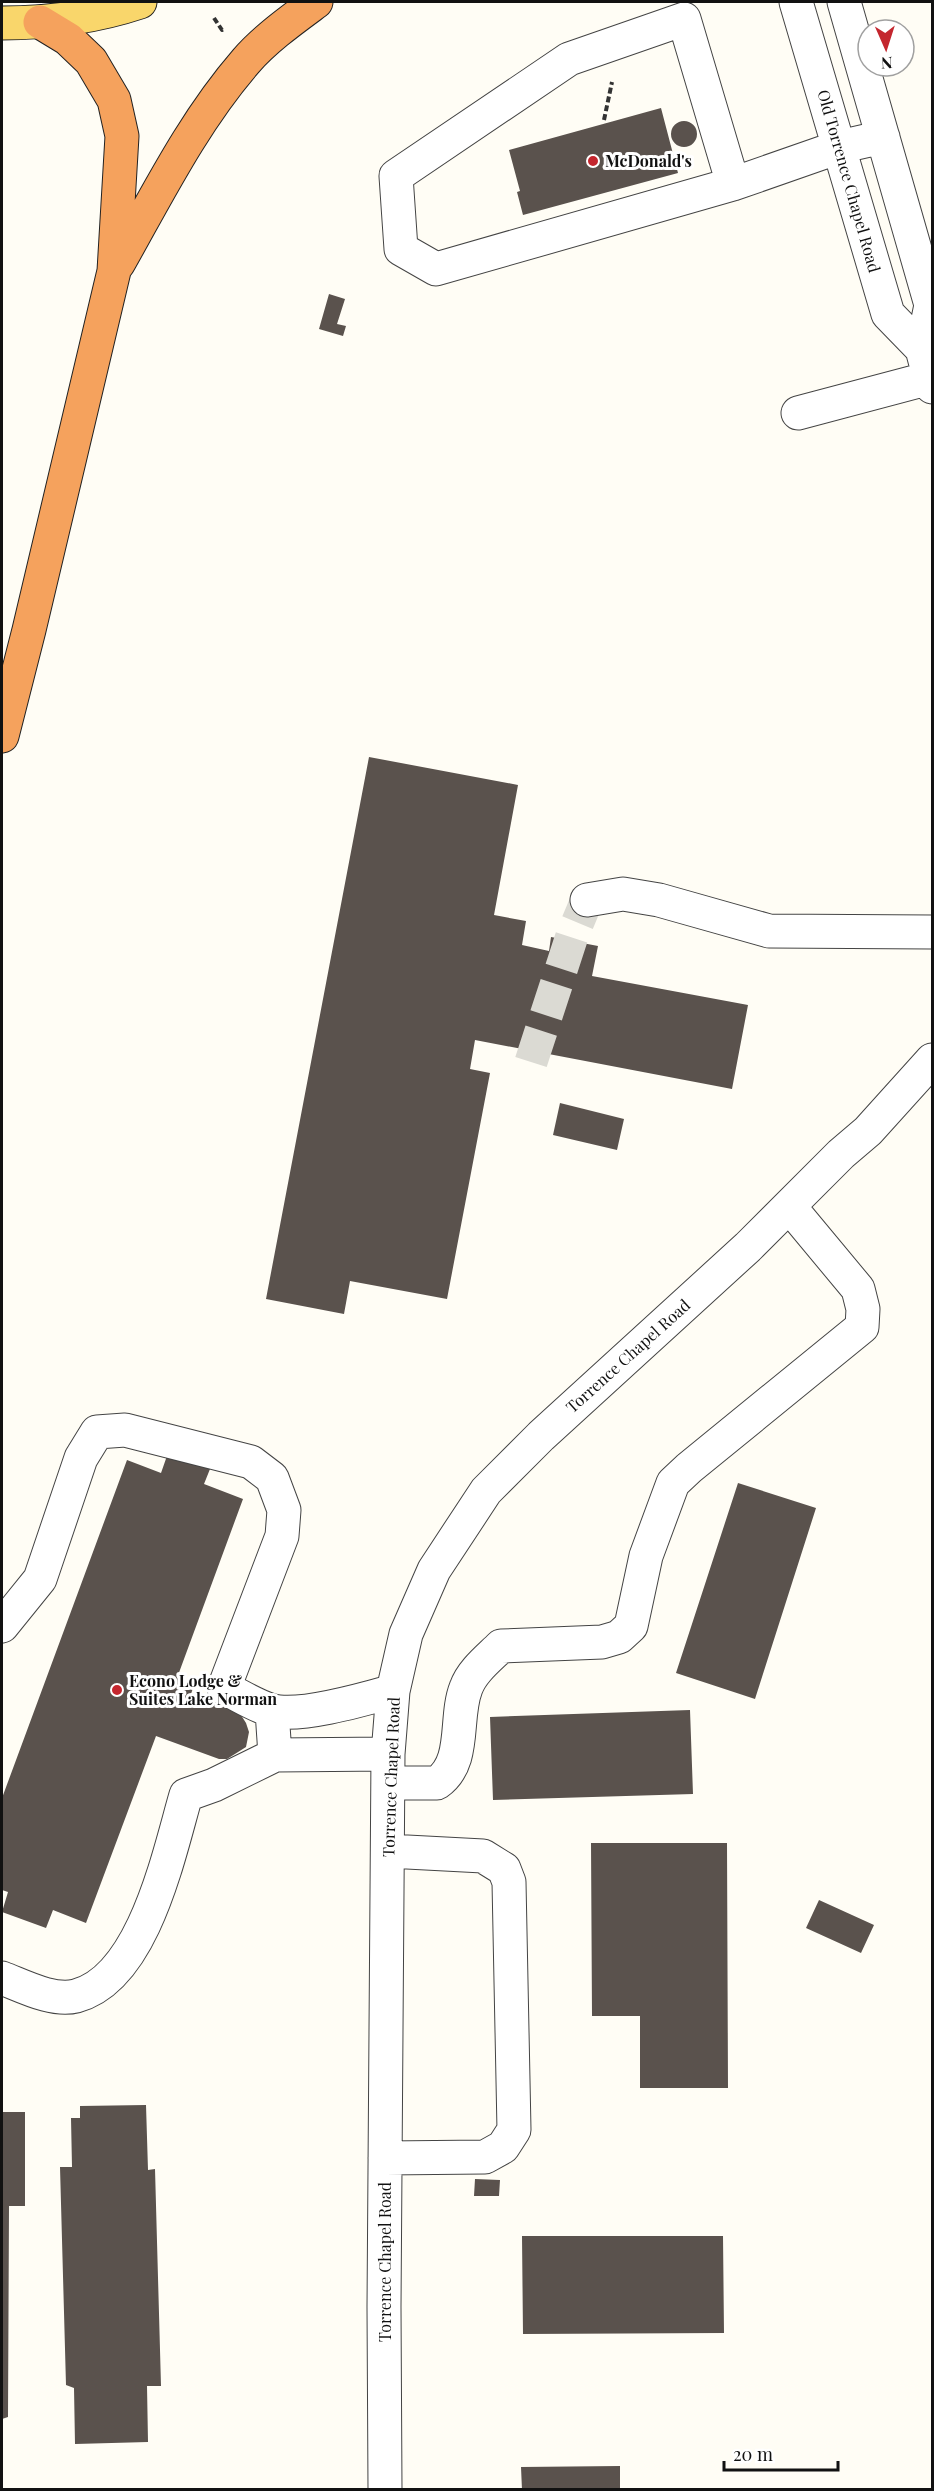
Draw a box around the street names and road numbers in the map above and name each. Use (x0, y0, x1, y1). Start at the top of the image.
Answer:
street label: Old Torrence Chapel Road (813, 87, 886, 275)
street label: Torrence Chapel Road (561, 1294, 694, 1417)
street label: Torrence Chapel Road (377, 1697, 404, 1857)
street label: Torrence Chapel Road (374, 2182, 395, 2342)

